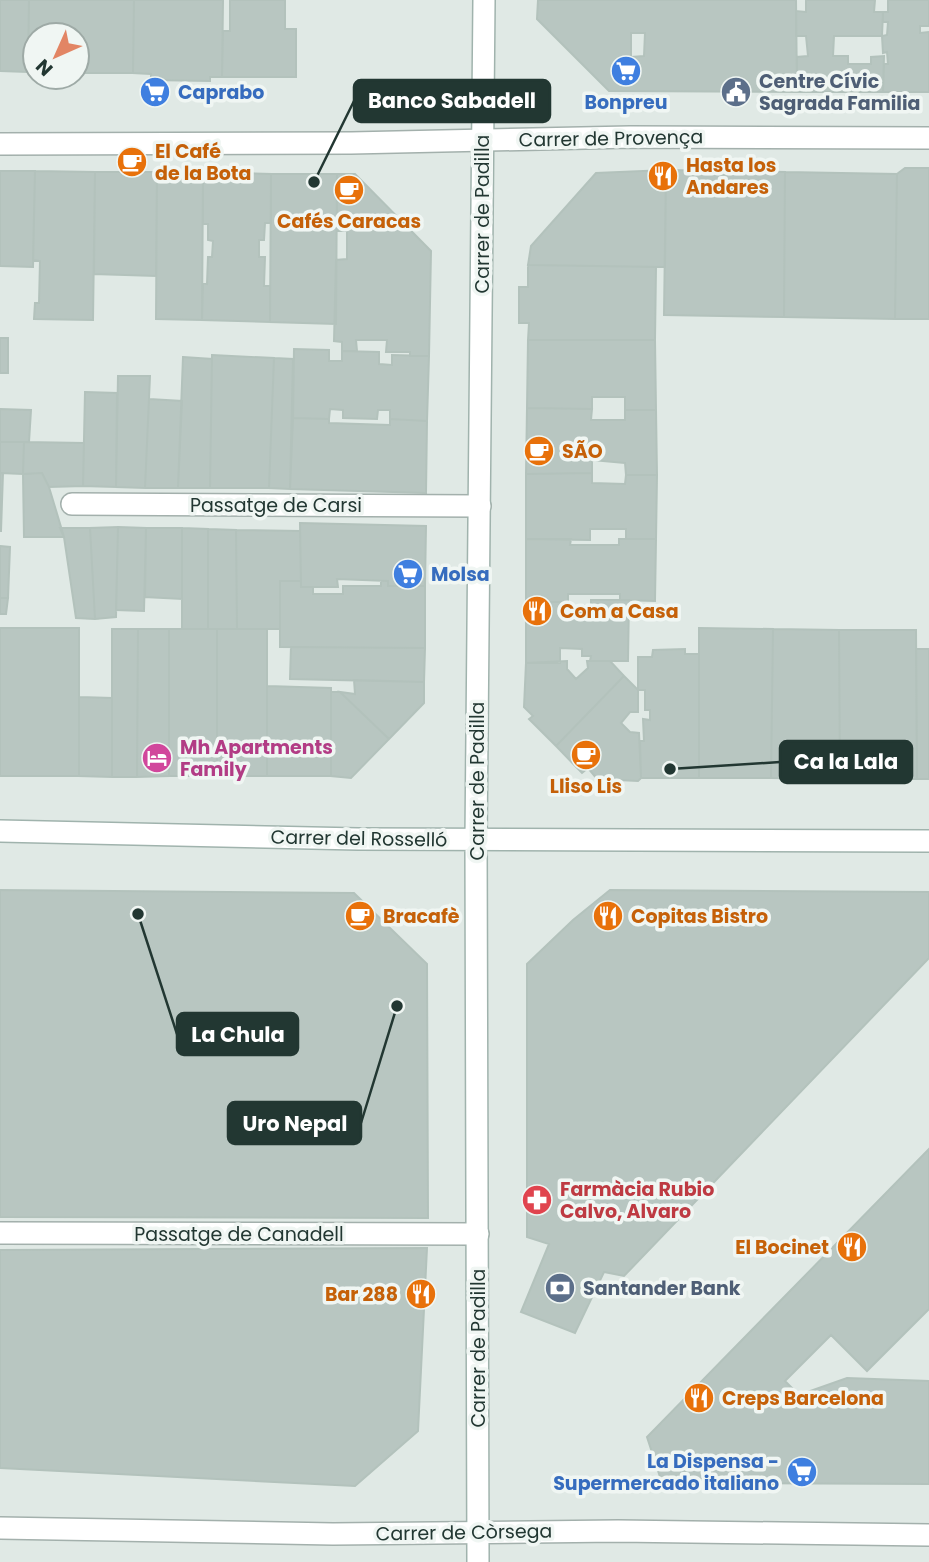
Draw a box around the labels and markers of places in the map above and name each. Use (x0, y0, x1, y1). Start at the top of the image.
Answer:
supermarket icon: Bonpreu (609, 54, 643, 88)
place label: Centre Cívic Sagrada Familia (759, 68, 920, 117)
supermarket icon: Caprabo (138, 75, 172, 109)
public building icon: Centre Cívic Sagrada Familia (719, 75, 753, 109)
place label: Caprabo (178, 79, 264, 106)
callout: Banco Sabadell (354, 80, 550, 122)
place label: Bonpreu (585, 89, 667, 116)
place label: El Café de la Bota (155, 138, 251, 187)
cafe icon: El Café de la Bota (115, 145, 149, 179)
place label: Hasta los Andares (686, 152, 776, 201)
restaurant icon: Hasta los Andares (646, 159, 680, 193)
cafe icon: Cafés Caracas (332, 173, 366, 207)
place label: Cafés Caracas (277, 208, 421, 235)
cafe icon: SÃO (522, 434, 556, 468)
place label: SÃO (562, 438, 603, 465)
supermarket icon: Molsa (391, 557, 425, 591)
place label: Molsa (431, 561, 490, 588)
restaurant icon: Com a Casa (520, 594, 554, 628)
place label: Com a Casa (560, 598, 679, 625)
place label: Mh Apartments Family (180, 734, 333, 783)
cafe icon: Lliso Lis (569, 738, 603, 772)
hotel icon: Mh Apartments Family (140, 741, 174, 775)
callout: Ca la Lala (780, 741, 912, 783)
place label: Lliso Lis (550, 773, 622, 800)
cafe icon: Bracafè (343, 899, 377, 933)
restaurant icon: Copitas Bistro (591, 899, 625, 933)
place label: Bracafè (383, 903, 460, 930)
place label: Copitas Bistro (631, 903, 768, 930)
callout: La Chula (177, 1013, 298, 1055)
callout: Uro Nepal (228, 1102, 361, 1144)
place label: Farmàcia Rubio Calvo, Alvaro (560, 1176, 714, 1225)
pharmacy icon: Farmàcia Rubio Calvo, Alvaro (520, 1183, 554, 1217)
restaurant icon: El Bocinet (835, 1230, 869, 1264)
place label: El Bocinet (735, 1234, 829, 1261)
bank icon: Santander Bank (543, 1271, 577, 1305)
place label: Santander Bank (583, 1275, 741, 1302)
restaurant icon: Bar 288 (404, 1277, 438, 1311)
place label: Bar 288 (325, 1281, 398, 1308)
restaurant icon: Creps Barcelona (682, 1381, 716, 1415)
place label: Creps Barcelona (722, 1385, 884, 1412)
place label: La Dispensa - Supermercado italiano (553, 1448, 779, 1497)
supermarket icon: La Dispensa - Supermercado italiano (785, 1455, 819, 1489)

